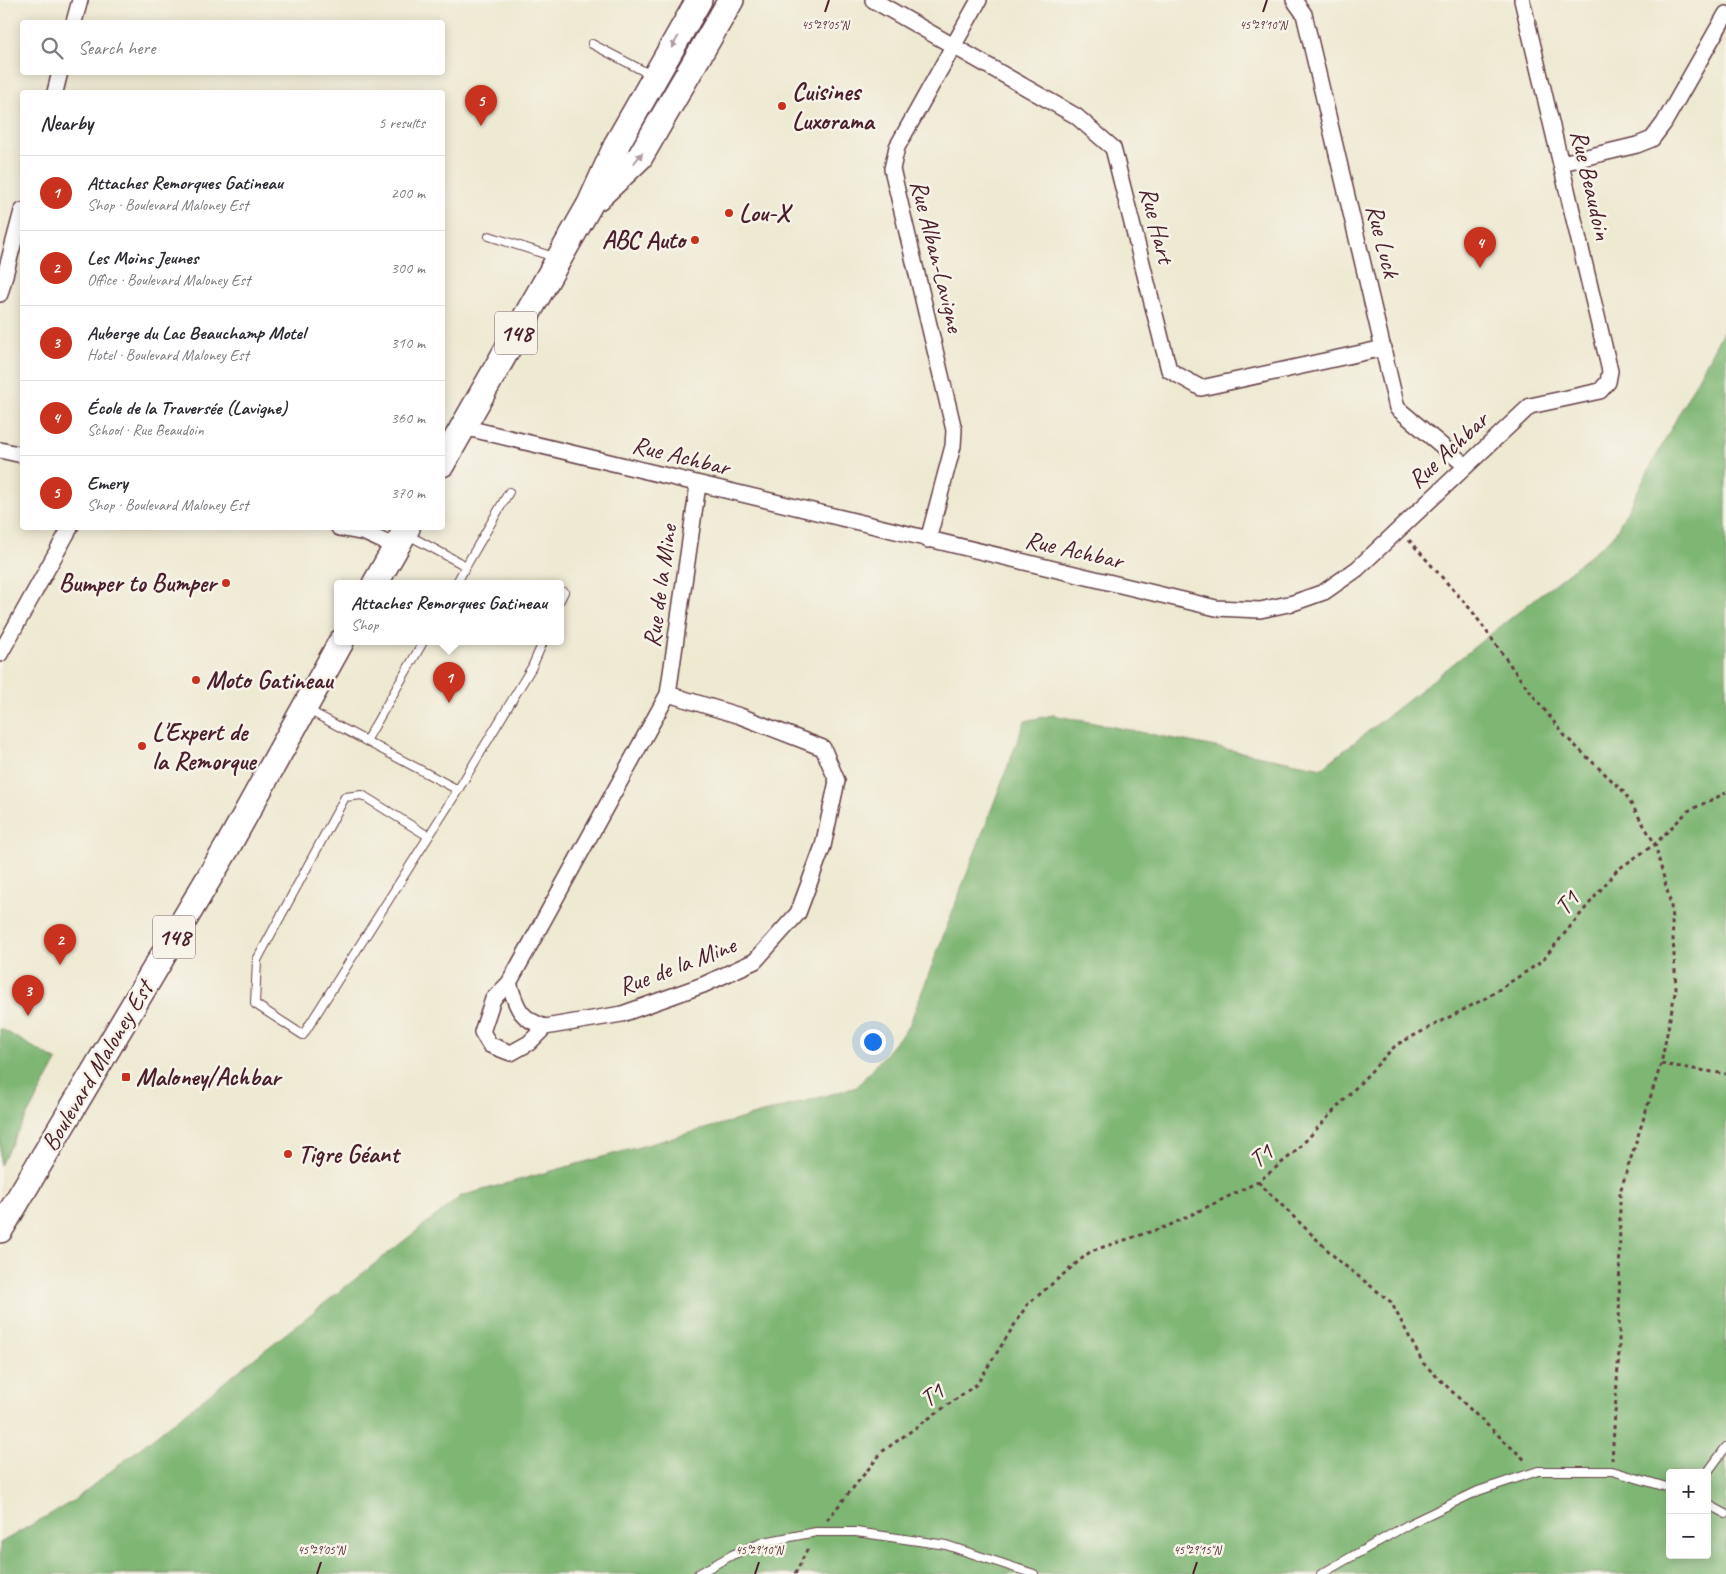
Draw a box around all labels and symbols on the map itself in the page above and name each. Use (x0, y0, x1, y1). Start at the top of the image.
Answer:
text: 45°29'05"N (801, 17, 850, 33)
text: 45°29'10"N (1239, 17, 1288, 33)
one-way arrow (670, 36, 679, 49)
place label: Cuisines Luxorama (792, 76, 875, 137)
pin: 5 (465, 85, 497, 126)
marker: Cuisines Luxorama (776, 100, 788, 112)
street label: Rue Beaudoin (1563, 127, 1619, 244)
one-way arrow (632, 151, 643, 164)
street label: Rue Alban-Lavigne (903, 177, 972, 337)
street label: Rue Hart (1132, 183, 1183, 269)
place label: Lou-X (739, 197, 793, 229)
street label: Rue Luck (1359, 201, 1408, 283)
marker: Lou-X (723, 207, 735, 219)
place label: ABC Auto (602, 224, 688, 256)
pin: 4 (1464, 227, 1496, 268)
marker: ABC Auto (689, 234, 701, 246)
road number: 148 (495, 312, 537, 354)
street label: Rue Achbar (1401, 402, 1497, 495)
street label: Rue Achbar (629, 428, 736, 484)
street label: Rue de la Mine (636, 521, 685, 649)
street label: Rue Achbar (1022, 523, 1129, 577)
place label: Bumper to Bumper (59, 567, 219, 599)
marker: Bumper to Bumper (220, 577, 232, 589)
pin: 1 (433, 662, 465, 703)
place label: Moto Gatineau (206, 664, 334, 696)
marker: Moto Gatineau (190, 674, 202, 686)
place label: L'Expert de la Remorque (152, 716, 257, 777)
marker: L'Expert de la Remorque (136, 740, 148, 752)
street label: T1 (1547, 883, 1588, 922)
road number: 148 (153, 916, 195, 959)
pin: 2 (44, 924, 76, 965)
street label: Rue de la Mine (614, 928, 742, 1003)
street label: Boulevard Maloney Est (34, 972, 162, 1157)
pin: 3 (12, 975, 44, 1016)
your location (860, 1029, 886, 1055)
place label: Maloney/Achbar (136, 1061, 283, 1093)
marker: Maloney/Achbar (120, 1071, 132, 1083)
street label: T1 (1242, 1135, 1281, 1176)
place label: Tigre Géant (298, 1138, 401, 1170)
marker: Tigre Géant (282, 1148, 294, 1160)
street label: T1 (913, 1374, 952, 1415)
text: 45°29'05"N (297, 1542, 346, 1558)
text: 45°29'10"N (735, 1542, 784, 1558)
text: 45°29'15"N (1173, 1542, 1222, 1558)

